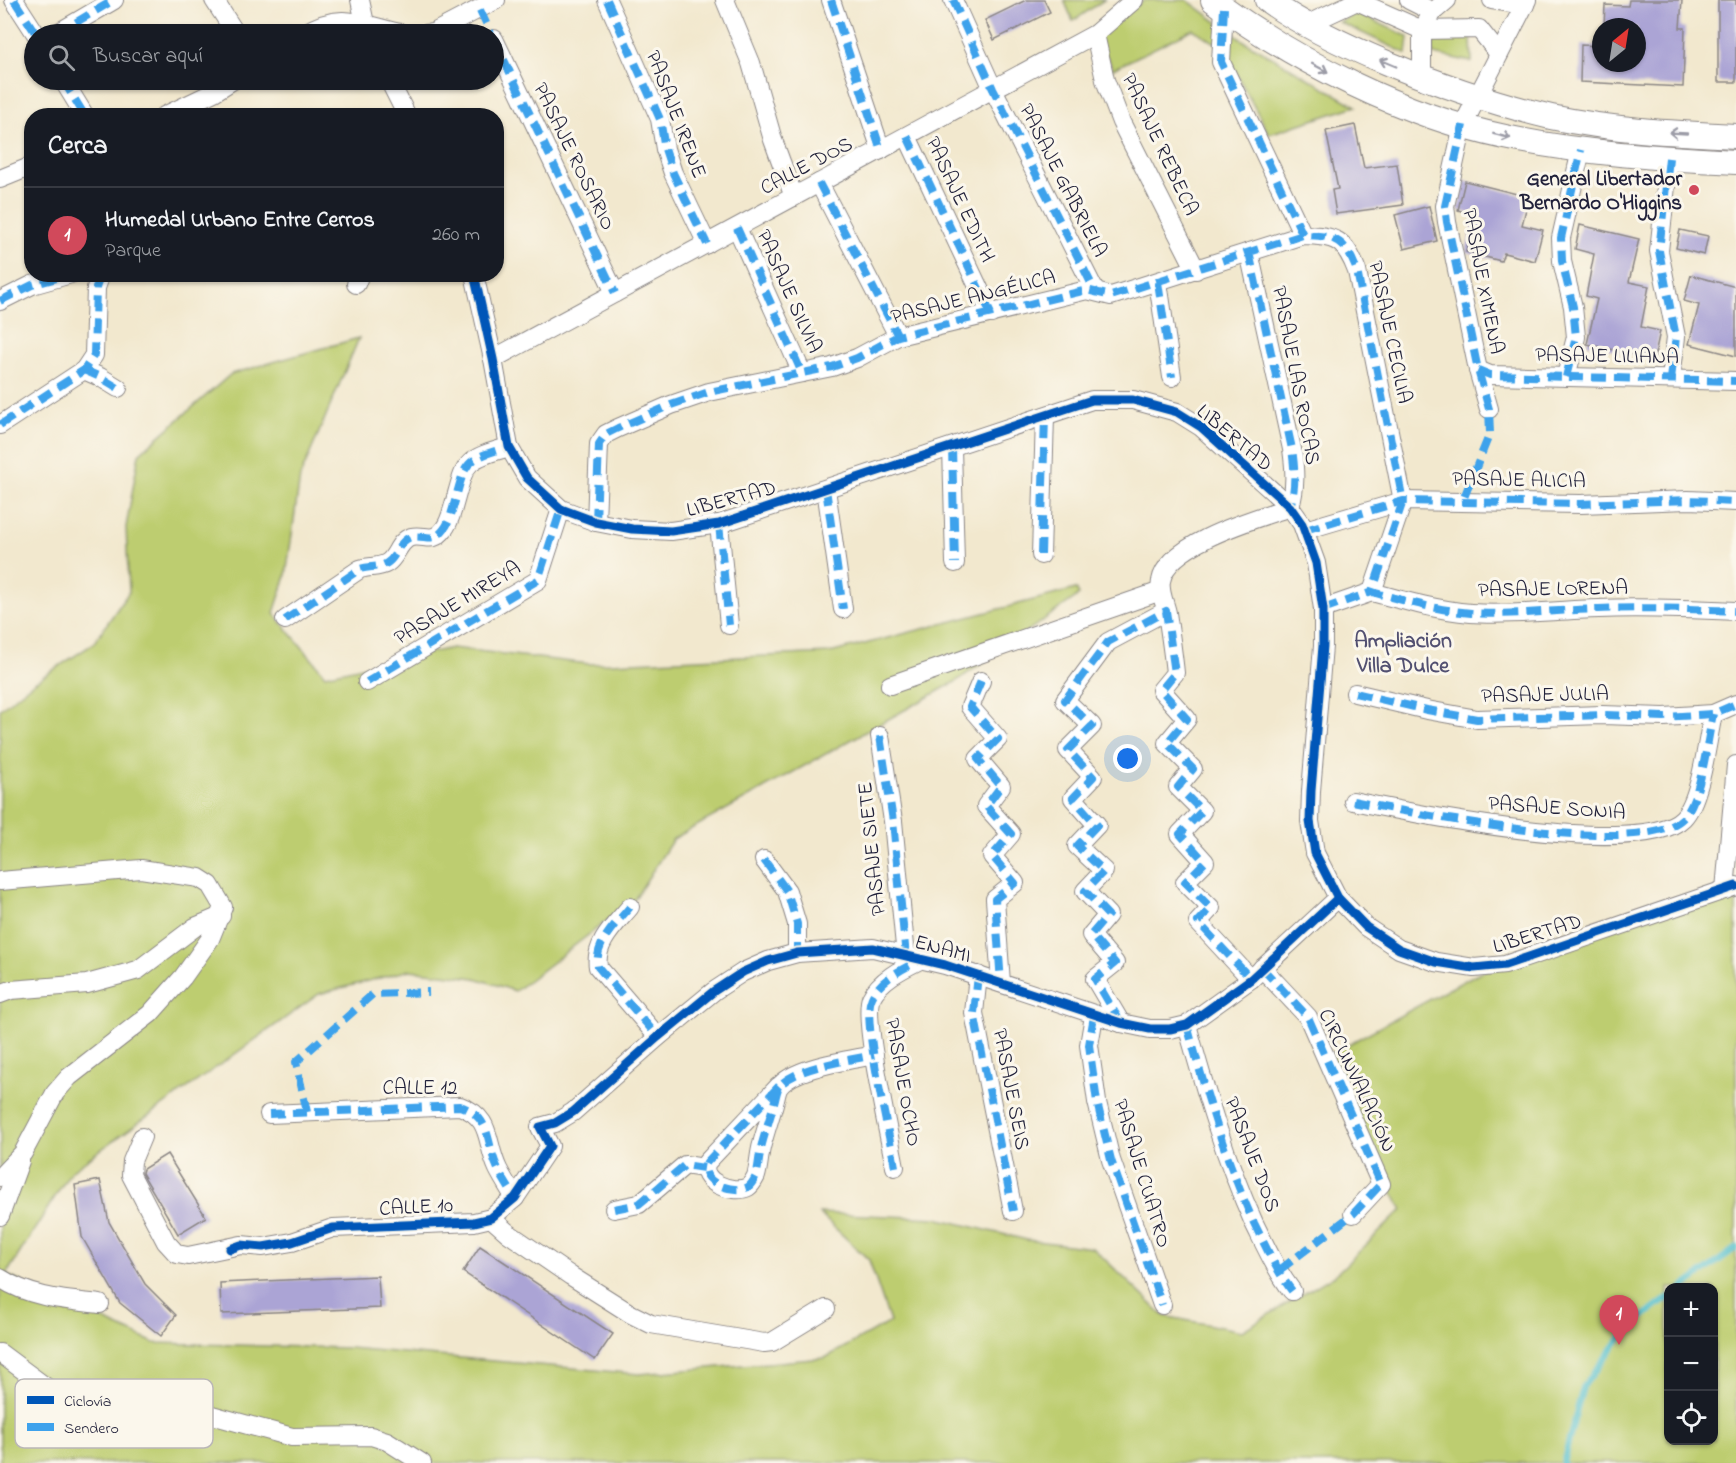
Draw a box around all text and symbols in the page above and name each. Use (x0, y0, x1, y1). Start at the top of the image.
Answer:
north arrow (1592, 18, 1646, 72)
search box (24, 24, 504, 90)
icon: search (45, 41, 78, 74)
text: Buscar aquí (93, 41, 203, 73)
street label: PASAJE IRENE (637, 46, 713, 183)
one-way arrow (1379, 57, 1397, 68)
one-way arrow (1311, 62, 1328, 74)
street label: PASAJE REBECA (1113, 69, 1205, 221)
street label: PASAJE ROSARIO (524, 78, 622, 236)
street label: PASAJE GABRIELA (1011, 99, 1114, 263)
text: Cerca (48, 128, 108, 166)
one-way arrow (1668, 128, 1688, 139)
street label: CALLE DOS (755, 130, 858, 204)
one-way arrow (1492, 131, 1511, 142)
street label: PASAJE EDITH (917, 132, 1001, 268)
place label: General Libertador Bernardo O'Higgins (1519, 165, 1682, 221)
marker: General Libertador Bernardo O'Higgins (1687, 183, 1701, 197)
text: Humedal Urbano Entre Cerros (105, 205, 375, 237)
street label: PASAJE XIMENA (1453, 206, 1511, 357)
text: 1 (64, 221, 71, 250)
text: 260 m (432, 221, 480, 250)
street label: PASAJE SILVIA (748, 225, 829, 358)
text: Parque (105, 237, 161, 266)
street label: PASAJE CECILIA (1359, 258, 1419, 406)
street label: PASAJE ANGÉLICA (888, 263, 1059, 333)
street label: PASAJE LAS ROCAS (1263, 283, 1327, 467)
street label: PASAJE LILIANA (1535, 341, 1679, 373)
street label: LIBERTAD (1189, 398, 1278, 479)
street label: PASAJE ALICIA (1452, 465, 1586, 497)
street label: LIBERTAD (683, 474, 780, 526)
street label: PASAJE MIREYA (389, 554, 527, 653)
street label: PASAJE LORENA (1478, 574, 1628, 606)
district label: Ampliación Villa Dulce (1354, 626, 1452, 683)
street label: PASAJE JULIA (1481, 680, 1609, 712)
your location (1113, 744, 1142, 773)
street label: PASAJE SIETE (851, 780, 895, 917)
street label: PASAJE SONIA (1487, 789, 1627, 829)
street label: LIBERTAD (1489, 907, 1586, 963)
street label: ENAMI (911, 928, 974, 972)
street label: CIRCUNVALACIÓN (1310, 1004, 1403, 1158)
street label: PASAJE OCHO (876, 1016, 928, 1149)
street label: PASAJE SEIS (984, 1026, 1037, 1153)
street label: CALLE 12 (382, 1074, 458, 1104)
street label: PASAJE DOS (1215, 1093, 1287, 1217)
street label: PASAJE CUATRO (1104, 1096, 1178, 1252)
street label: CALLE 10 (379, 1191, 454, 1225)
map controls (1664, 1283, 1718, 1445)
button: + (1664, 1283, 1718, 1337)
pin: 1 (1600, 1296, 1638, 1345)
button: − (1664, 1337, 1718, 1391)
legend (15, 1379, 213, 1448)
text: Ciclovía (64, 1390, 111, 1414)
button: locate (1664, 1391, 1718, 1445)
text: Sendero (64, 1417, 119, 1441)

